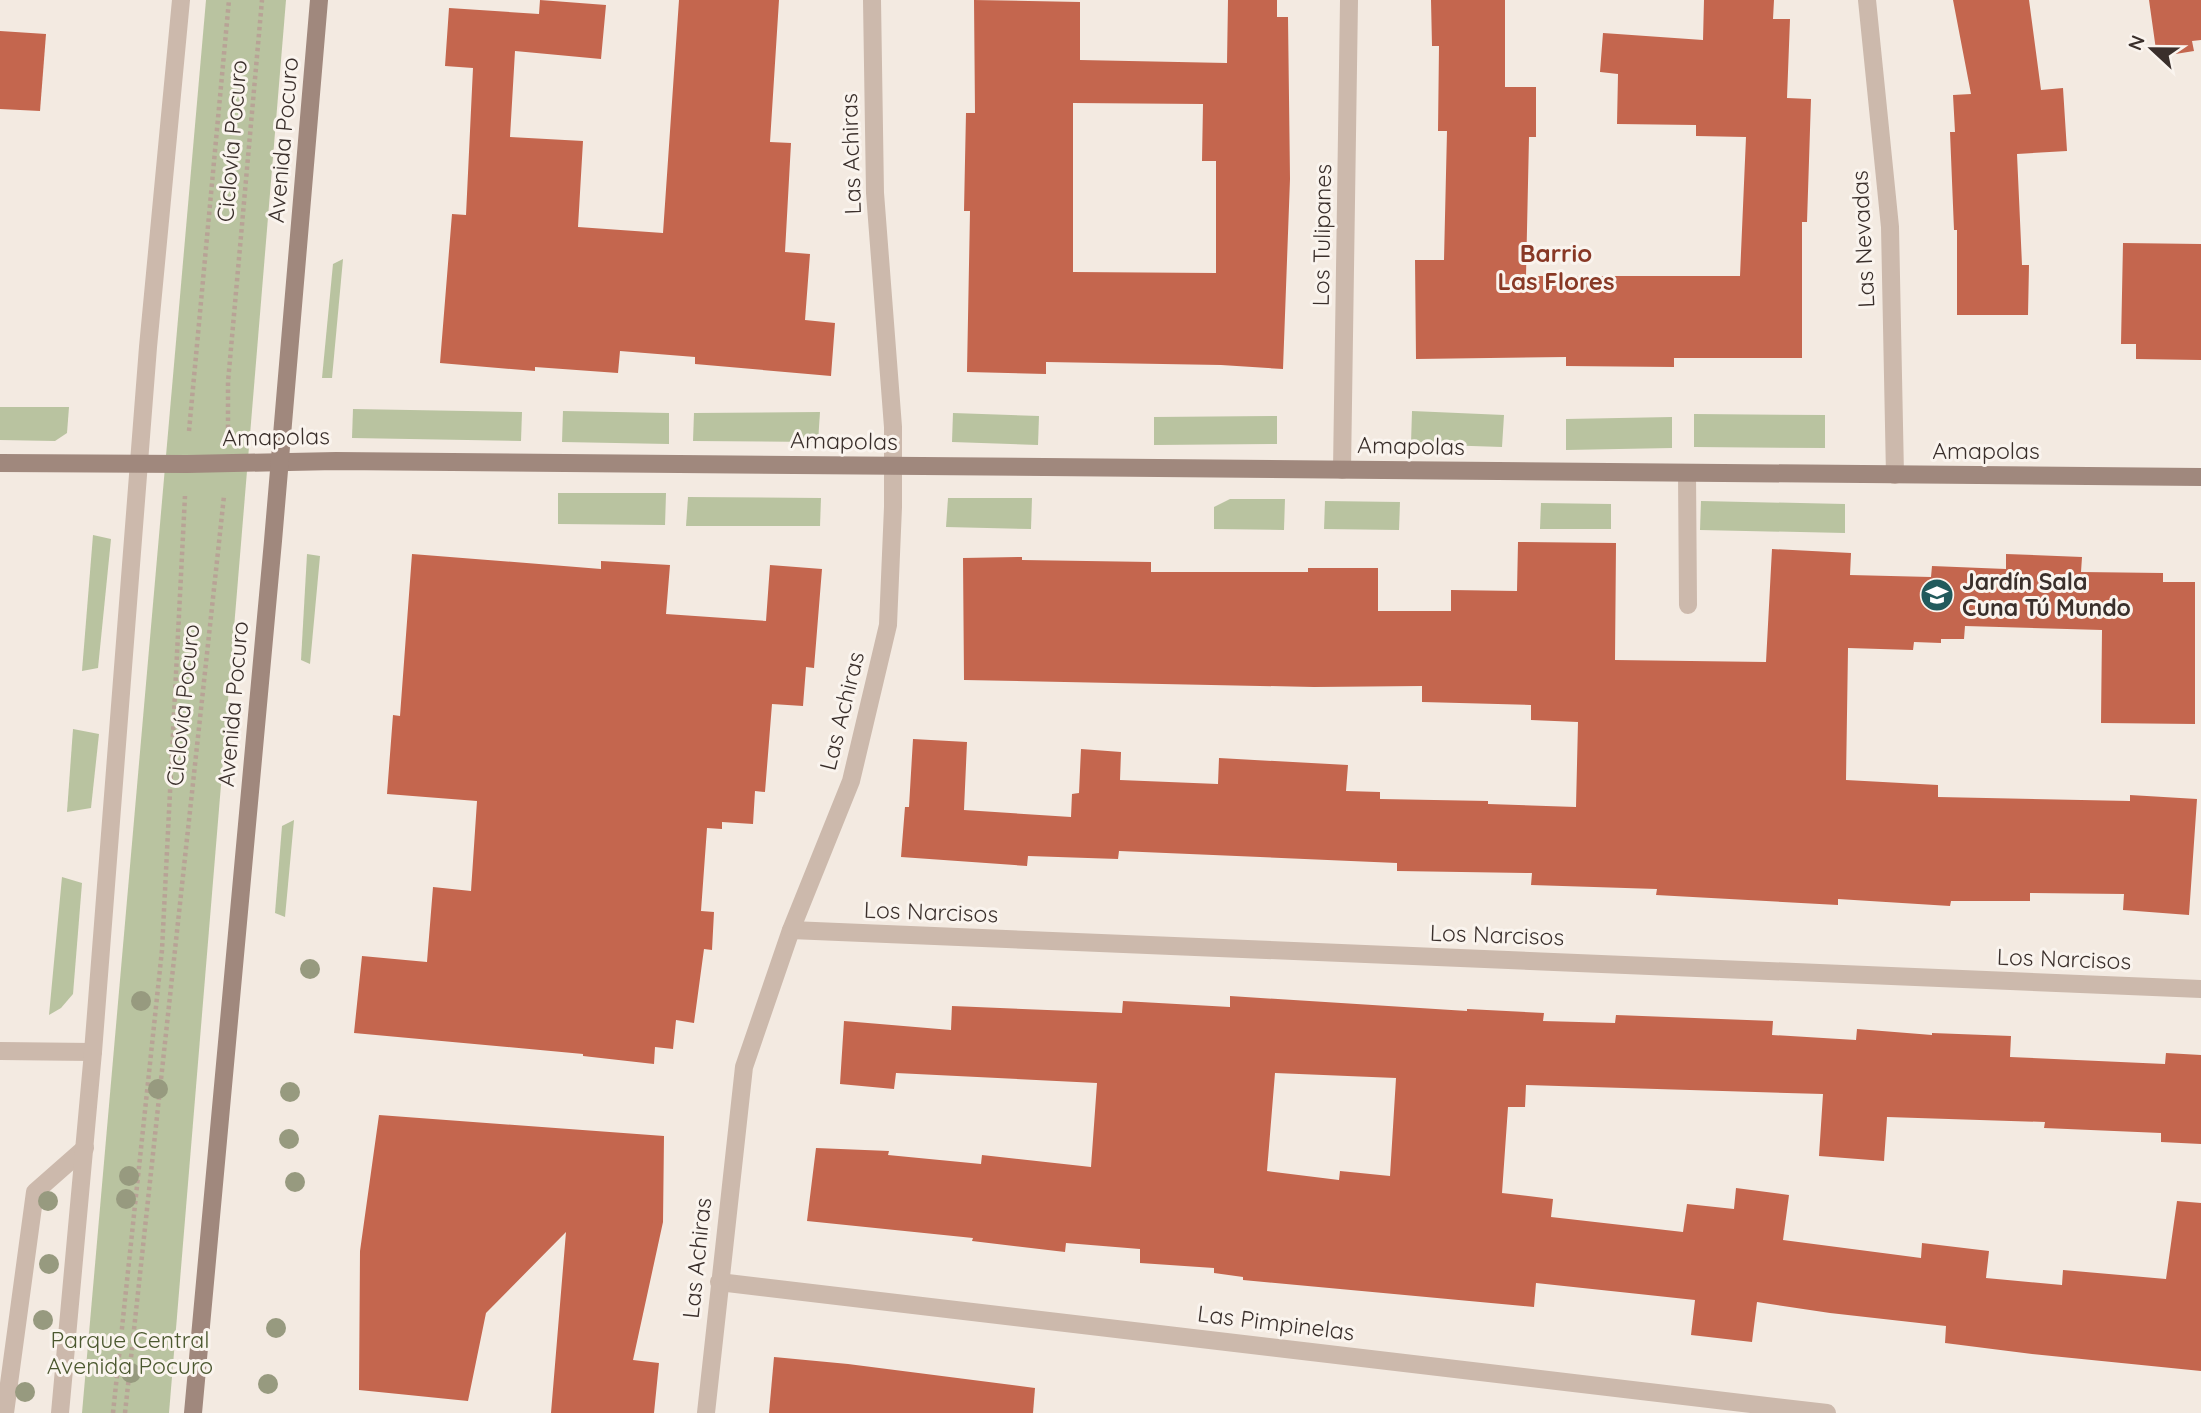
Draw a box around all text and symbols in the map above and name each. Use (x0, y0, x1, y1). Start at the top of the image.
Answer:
north arrow (2117, 14, 2187, 84)
text: N (2122, 32, 2150, 54)
street label: Avenida Pocuro (261, 56, 304, 224)
street label: Ciclovía Pocuro (210, 59, 253, 223)
street label: Las Achiras (834, 93, 867, 215)
street label: Los Tulipanes (1306, 163, 1337, 307)
street label: Las Nevadas (1844, 170, 1881, 308)
district label: Barrio Las Flores (1497, 238, 1615, 296)
street label: Amapolas (222, 421, 330, 452)
street label: Amapolas (790, 425, 898, 456)
street label: Amapolas (1357, 430, 1465, 461)
street label: Amapolas (1932, 436, 2040, 465)
place label: Jardín Sala Cuna Tú Mundo (1962, 567, 2131, 622)
school or university icon: Jardín Sala Cuna Tú Mundo (1918, 576, 1956, 614)
street label: Avenida Pocuro (211, 620, 254, 788)
street label: Ciclovía Pocuro (160, 623, 205, 787)
street label: Las Achiras (813, 649, 870, 773)
street label: Los Narcisos (863, 895, 999, 928)
street label: Los Narcisos (1429, 918, 1565, 951)
street label: Los Narcisos (1996, 942, 2132, 975)
street label: Las Achiras (676, 1196, 717, 1320)
street label: Las Pimpinelas (1196, 1298, 1356, 1347)
park label: Parque Central Avenida Pocuro (47, 1325, 213, 1380)

